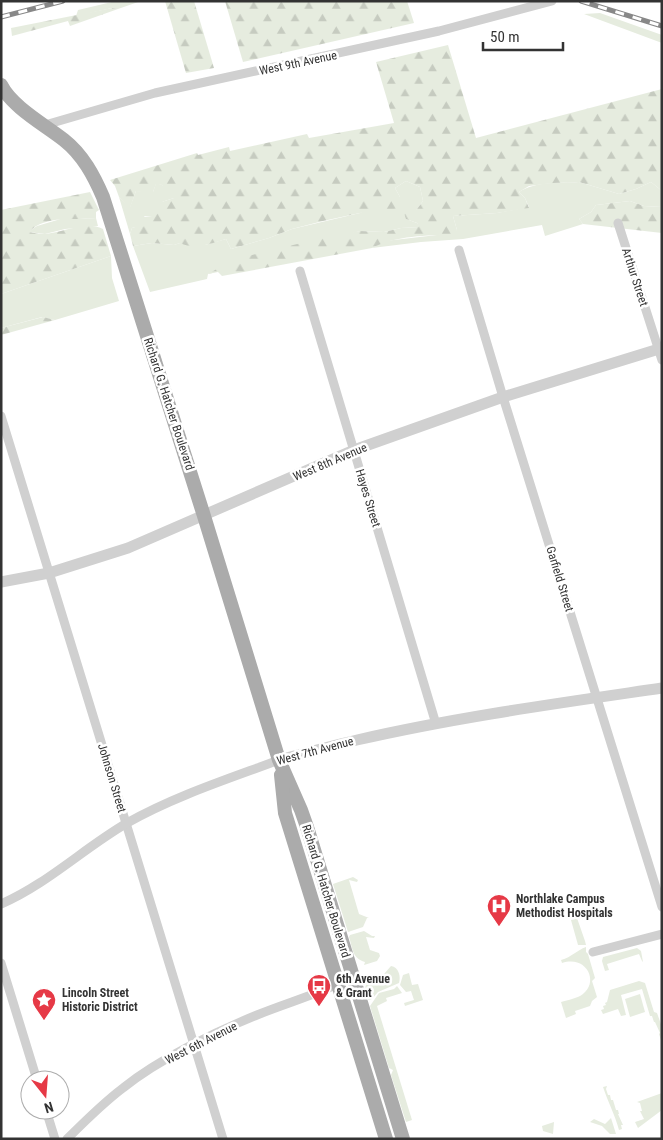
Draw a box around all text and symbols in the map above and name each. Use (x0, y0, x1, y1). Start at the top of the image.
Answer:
scale bar (483, 20, 563, 52)
text: 50 m (490, 28, 520, 46)
street label: West 9th Avenue (258, 48, 338, 78)
street label: Arthur Street (619, 246, 651, 308)
street label: Richard G. Hatcher Boulevard (141, 336, 197, 472)
street label: West 8th Avenue (291, 440, 369, 484)
street label: Hayes Street (353, 467, 384, 529)
street label: Garfield Street (543, 545, 577, 614)
street label: West 7th Avenue (275, 734, 355, 768)
street label: Johnson Street (95, 742, 129, 815)
street label: Richard G. Hatcher Boulevard (299, 823, 353, 959)
place label: Northlake Campus Methodist Hospitals (516, 892, 613, 920)
hospital icon: Northlake Campus Methodist Hospitals (486, 893, 512, 927)
place label: 6th Avenue & Grant (336, 972, 390, 1000)
bus stop icon: 6th Avenue & Grant (306, 973, 332, 1007)
place label: Lincoln Street Historic District (62, 986, 138, 1014)
place icon: Lincoln Street Historic District (31, 987, 57, 1021)
street label: West 6th Avenue (163, 1019, 240, 1067)
north arrow (20, 1070, 70, 1120)
text: N (42, 1099, 55, 1116)

